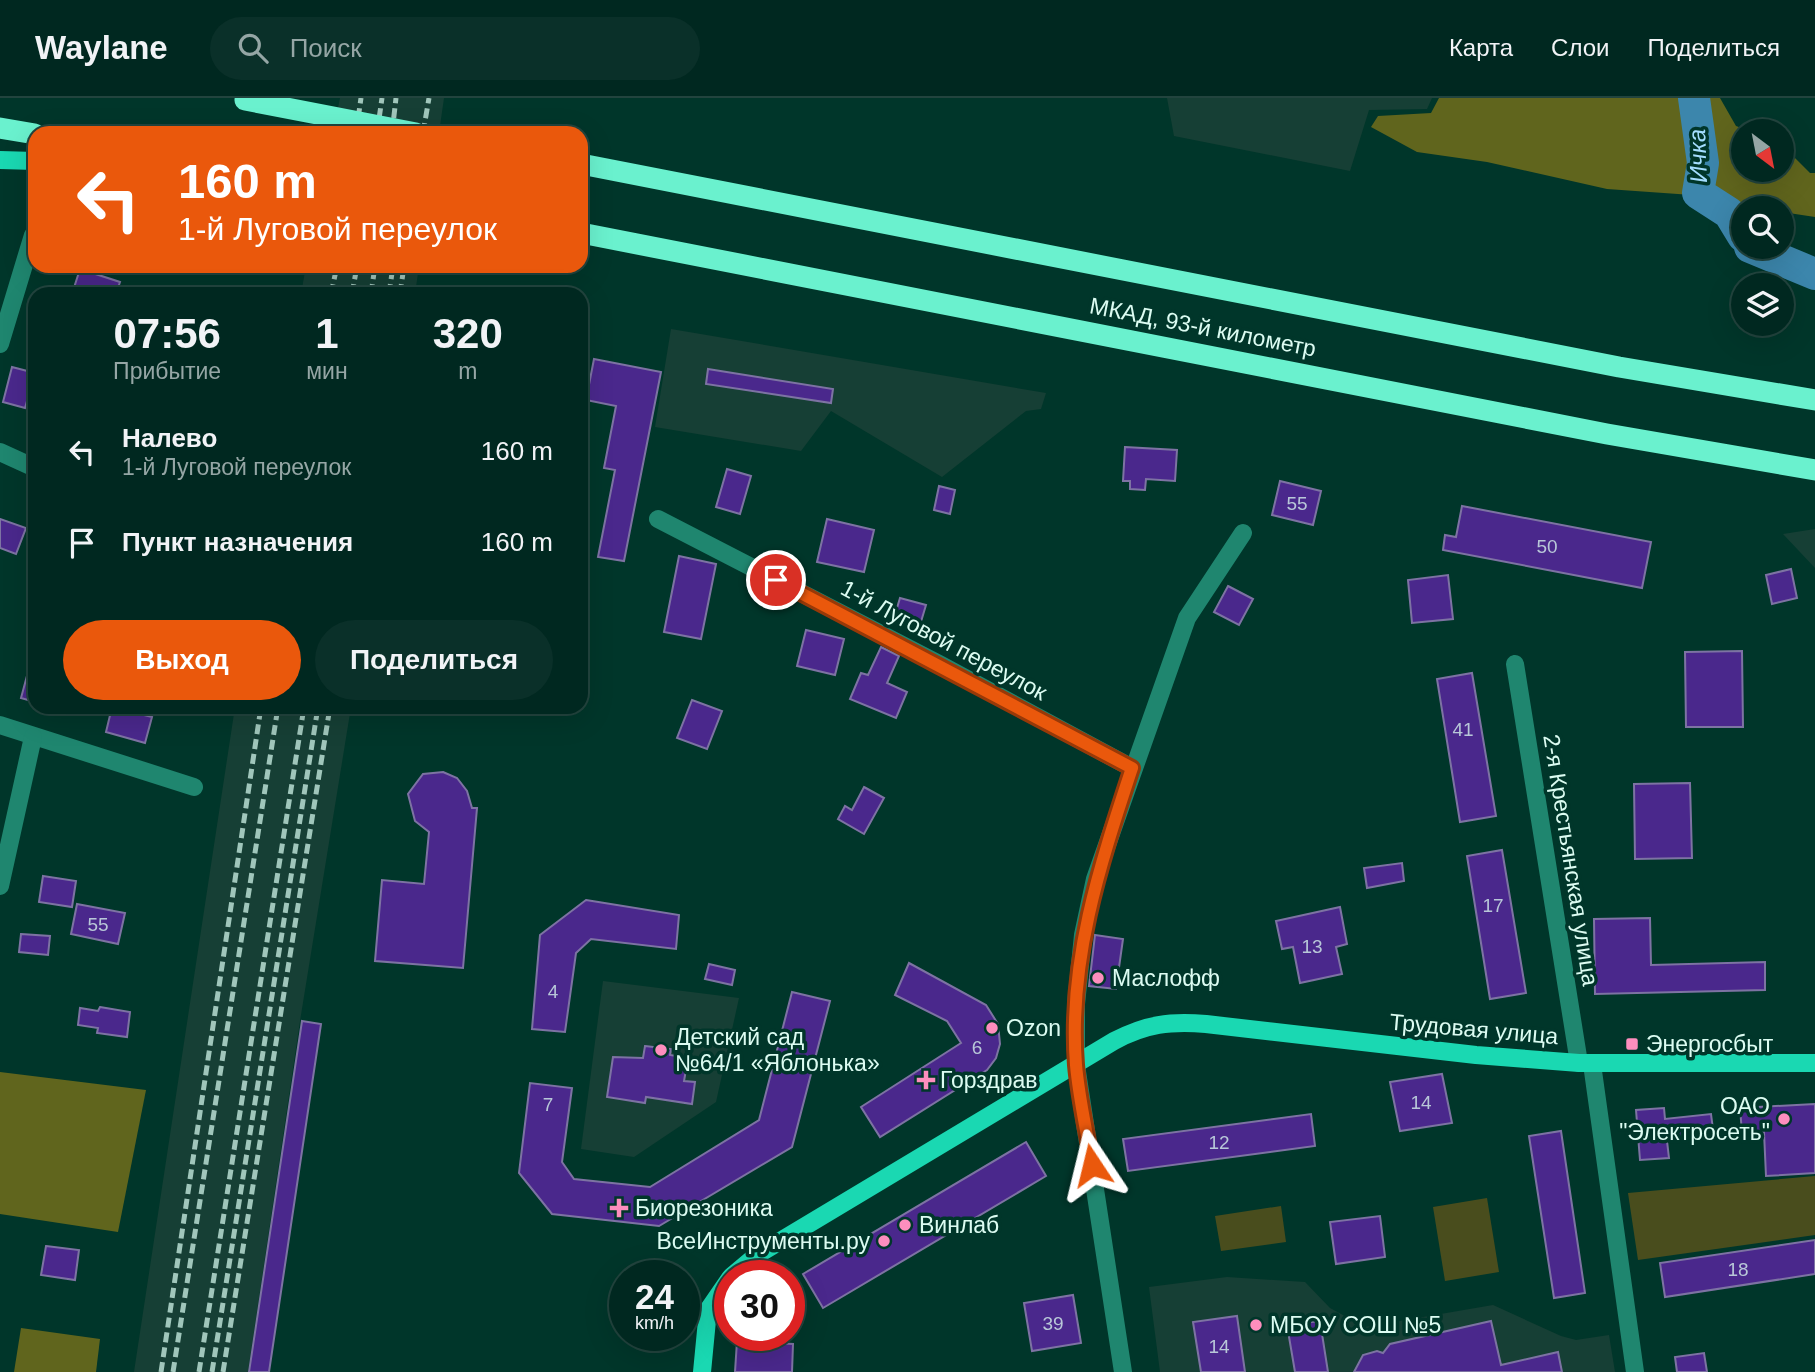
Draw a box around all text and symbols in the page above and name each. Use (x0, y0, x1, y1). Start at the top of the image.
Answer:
search box (210, 17, 700, 80)
text: Waylane (35, 29, 168, 66)
icon: search (234, 29, 272, 67)
text: Поиск (290, 33, 362, 63)
text: Карта (1449, 34, 1513, 61)
text: Слои (1551, 34, 1609, 61)
text: Поделиться (1647, 34, 1780, 61)
north arrow (1731, 119, 1794, 182)
map controls (1731, 119, 1794, 336)
water label: Ичка (1683, 128, 1712, 184)
icon: left (63, 154, 154, 245)
text: 160 m (178, 154, 317, 208)
button: search (1731, 196, 1794, 259)
text: 1-й Луговой переулок (178, 211, 497, 247)
button: layers (1731, 273, 1794, 336)
street label: МКАД, 93-й километр (1088, 292, 1318, 362)
text: 07:56 (113, 310, 221, 357)
text: 1 (315, 310, 339, 357)
text: 320 (433, 310, 503, 357)
text: Прибытие (113, 358, 221, 384)
text: мин (306, 358, 348, 384)
text: m (458, 358, 477, 384)
text: Налево (122, 423, 217, 453)
icon: left (63, 433, 101, 471)
text: 160 m (481, 436, 553, 466)
text: 1-й Луговой переулок (122, 454, 351, 480)
house number: 55 (1286, 493, 1308, 514)
icon: arrive (63, 524, 101, 562)
text: Пункт назначения (122, 527, 353, 557)
text: 160 m (481, 527, 553, 557)
house number: 50 (1536, 536, 1558, 557)
pin (746, 550, 806, 610)
icon: arrive (757, 561, 795, 599)
street label: 1-й Луговой переулок (837, 575, 1052, 706)
button: Выход (63, 620, 301, 700)
button: Поделиться (315, 620, 553, 700)
house number: 41 (1452, 719, 1474, 740)
street label: 2-я Крестьянская улица (1538, 732, 1604, 988)
house number: 17 (1482, 895, 1504, 916)
house number: 55 (87, 914, 109, 935)
house number: 13 (1301, 936, 1323, 957)
place label: Маслофф (1112, 965, 1220, 991)
marker: Маслофф (1090, 970, 1106, 986)
house number: 4 (548, 981, 559, 1002)
street label: Трудовая улица (1389, 1009, 1560, 1049)
place label: Ozon (1006, 1015, 1061, 1041)
marker: Ozon (984, 1020, 1000, 1036)
place label: Детский сад №64/1 «Яблонька» (675, 1024, 880, 1076)
place label: Энергосбыт (1646, 1031, 1774, 1057)
marker: Энергосбыт (1624, 1036, 1640, 1052)
house number: 6 (972, 1037, 982, 1058)
marker: Детский сад №64/1 «Яблонька» (653, 1042, 669, 1058)
place label: Горздрав (940, 1067, 1038, 1093)
marker: Горздрав (918, 1072, 934, 1088)
house number: 14 (1410, 1092, 1432, 1113)
place label: ОАО "Электросеть" (1619, 1093, 1770, 1145)
house number: 7 (543, 1094, 553, 1115)
marker: ОАО "Электросеть" (1776, 1111, 1792, 1127)
position arrow (1055, 1128, 1129, 1202)
house number: 12 (1208, 1132, 1230, 1153)
place label: Биорезоника (635, 1195, 773, 1221)
marker: Биорезоника (609, 1198, 629, 1218)
place label: Винлаб (919, 1212, 999, 1238)
marker: Винлаб (897, 1217, 913, 1233)
place label: ВсеИнструменты.ру (657, 1228, 871, 1254)
marker: ВсеИнструменты.ру (876, 1233, 892, 1249)
house number: 18 (1727, 1259, 1749, 1280)
speed limit sign: 30 (714, 1260, 805, 1351)
text: 24 (635, 1277, 674, 1316)
place label: МБОУ СОШ №5 (1270, 1312, 1441, 1338)
text: km/h (635, 1313, 674, 1333)
house number: 39 (1042, 1313, 1064, 1334)
marker: МБОУ СОШ №5 (1248, 1317, 1264, 1333)
house number: 14 (1208, 1336, 1230, 1357)

